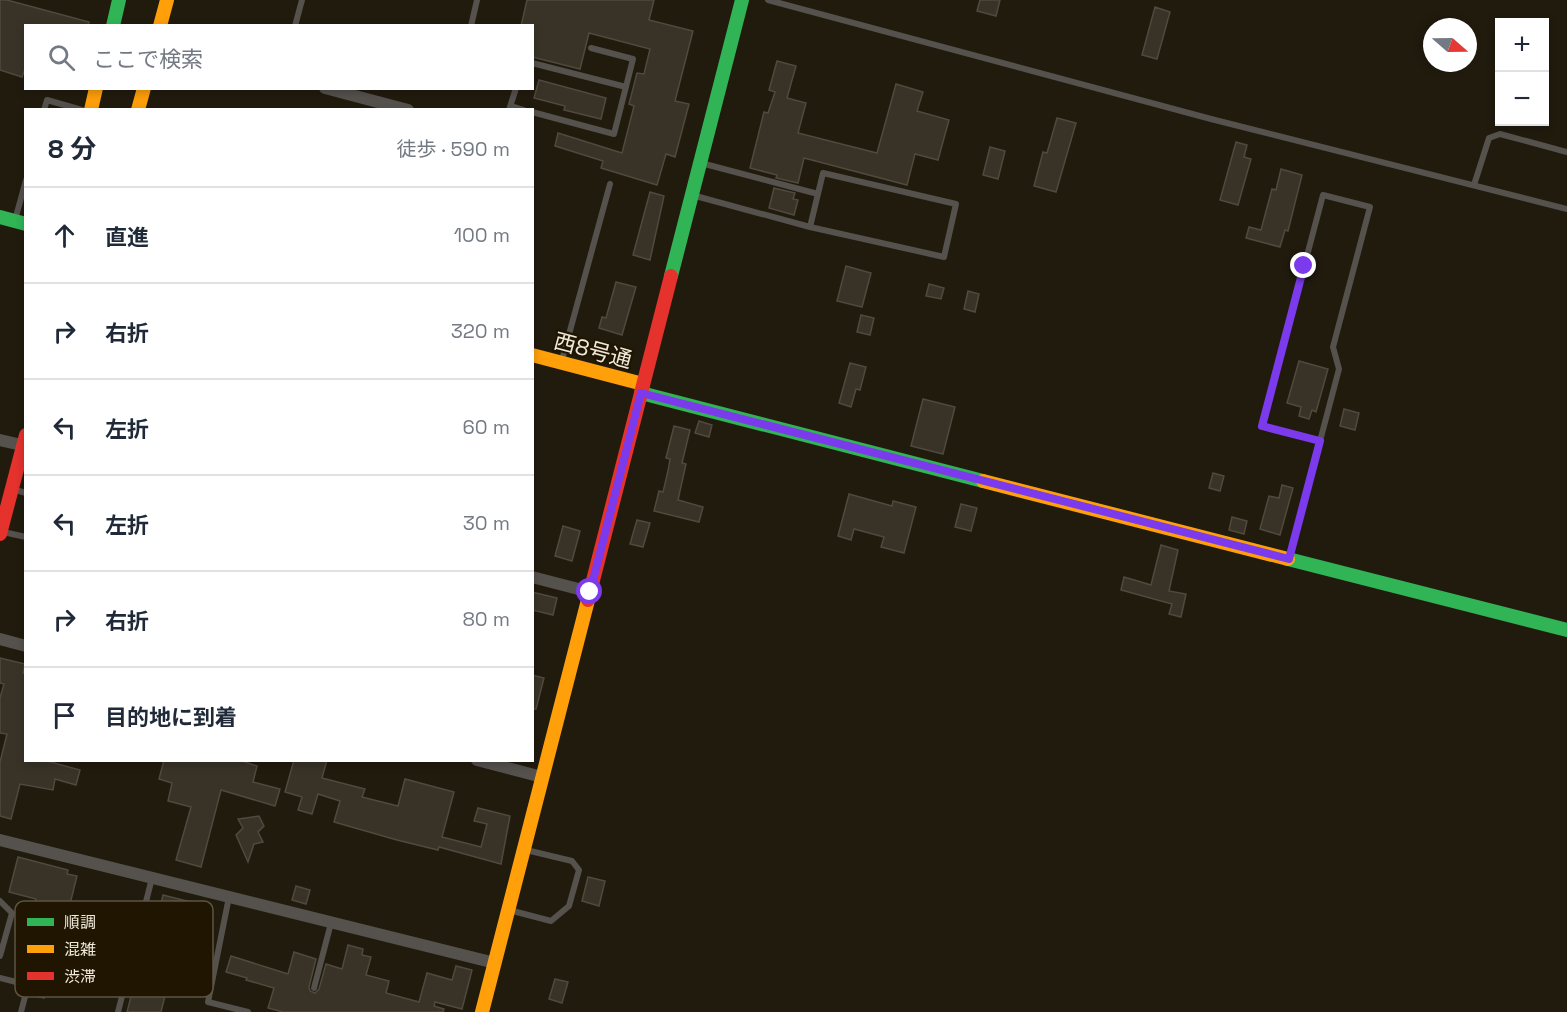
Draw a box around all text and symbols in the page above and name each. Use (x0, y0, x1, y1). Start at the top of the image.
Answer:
north arrow (1423, 18, 1477, 72)
map controls (1495, 18, 1549, 126)
button: + (1495, 18, 1549, 72)
search box (24, 24, 534, 90)
icon: search (45, 41, 78, 74)
text: ここで検索 (93, 45, 203, 73)
button: − (1495, 72, 1549, 126)
text: 8 分 (48, 132, 96, 166)
text: 徒歩 · 590 m (397, 136, 510, 162)
icon: ahead (48, 219, 81, 252)
text: 100 m (454, 222, 510, 248)
text: 直進 (105, 223, 149, 251)
route end (1290, 252, 1316, 278)
icon: right (48, 315, 81, 348)
text: 320 m (451, 318, 510, 344)
text: 右折 (105, 319, 149, 347)
street label: 西8号通 (551, 326, 635, 374)
icon: left (48, 411, 81, 444)
text: 60 m (463, 414, 510, 440)
text: 左折 (105, 415, 149, 443)
icon: left (48, 507, 81, 540)
text: 30 m (463, 510, 510, 536)
text: 左折 (105, 511, 149, 539)
route start (576, 578, 602, 604)
icon: right (48, 603, 81, 636)
text: 80 m (462, 606, 510, 632)
text: 右折 (105, 607, 149, 635)
icon: arrive (48, 699, 81, 732)
text: 目的地に到着 (105, 703, 237, 731)
legend (15, 901, 213, 997)
text: 順調 (64, 912, 96, 933)
text: 混雑 (64, 939, 96, 960)
text: 渋滞 (64, 966, 96, 987)

